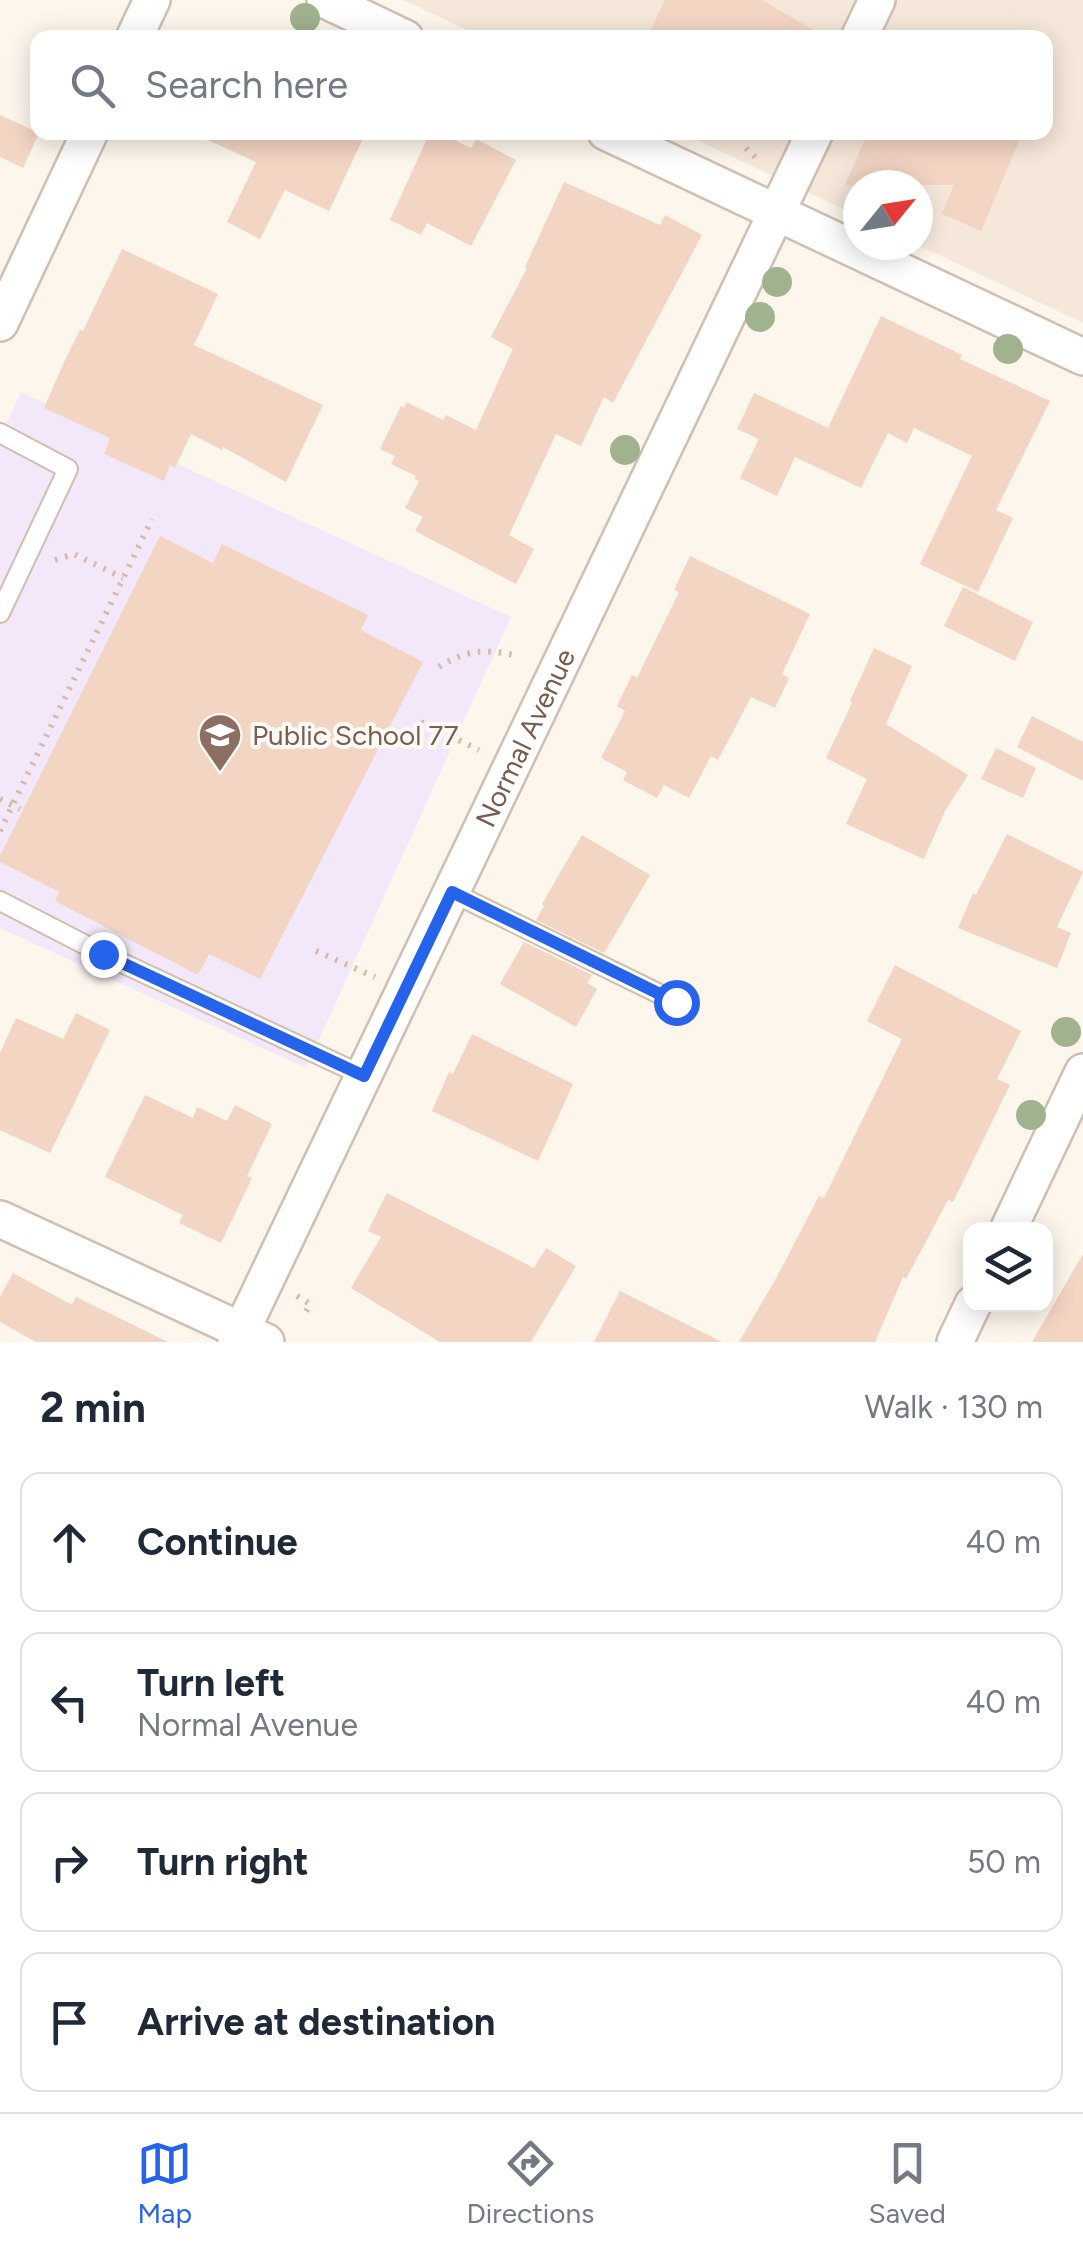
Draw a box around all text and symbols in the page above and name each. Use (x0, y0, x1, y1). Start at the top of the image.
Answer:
search box (30, 30, 1053, 140)
icon: search (65, 58, 120, 113)
text: Search here (145, 62, 348, 108)
north arrow (843, 170, 933, 260)
street label: Normal Avenue (468, 643, 582, 832)
school or university icon: Public School 77 (197, 712, 243, 773)
place label: Public School 77 (252, 718, 458, 752)
route end (81, 932, 127, 978)
route start (654, 980, 700, 1026)
map controls (963, 1222, 1053, 1312)
button: layers (963, 1222, 1053, 1312)
text: 2 min (40, 1382, 146, 1433)
text: Walk · 130 m (864, 1388, 1043, 1426)
icon: ahead (42, 1515, 97, 1570)
text: Continue (137, 1519, 298, 1565)
text: 40 m (965, 1523, 1041, 1561)
text: Turn left (137, 1660, 285, 1706)
icon: left (42, 1675, 97, 1730)
text: 40 m (965, 1683, 1041, 1721)
text: Normal Avenue (137, 1706, 358, 1744)
icon: right (42, 1835, 97, 1890)
text: Turn right (137, 1839, 309, 1885)
text: 50 m (967, 1843, 1041, 1881)
icon: arrive (42, 1995, 97, 2050)
text: Arrive at destination (137, 1999, 495, 2045)
tab: Map (137, 2136, 192, 2230)
tab: Directions (467, 2136, 594, 2230)
tab: Saved (869, 2136, 946, 2230)

